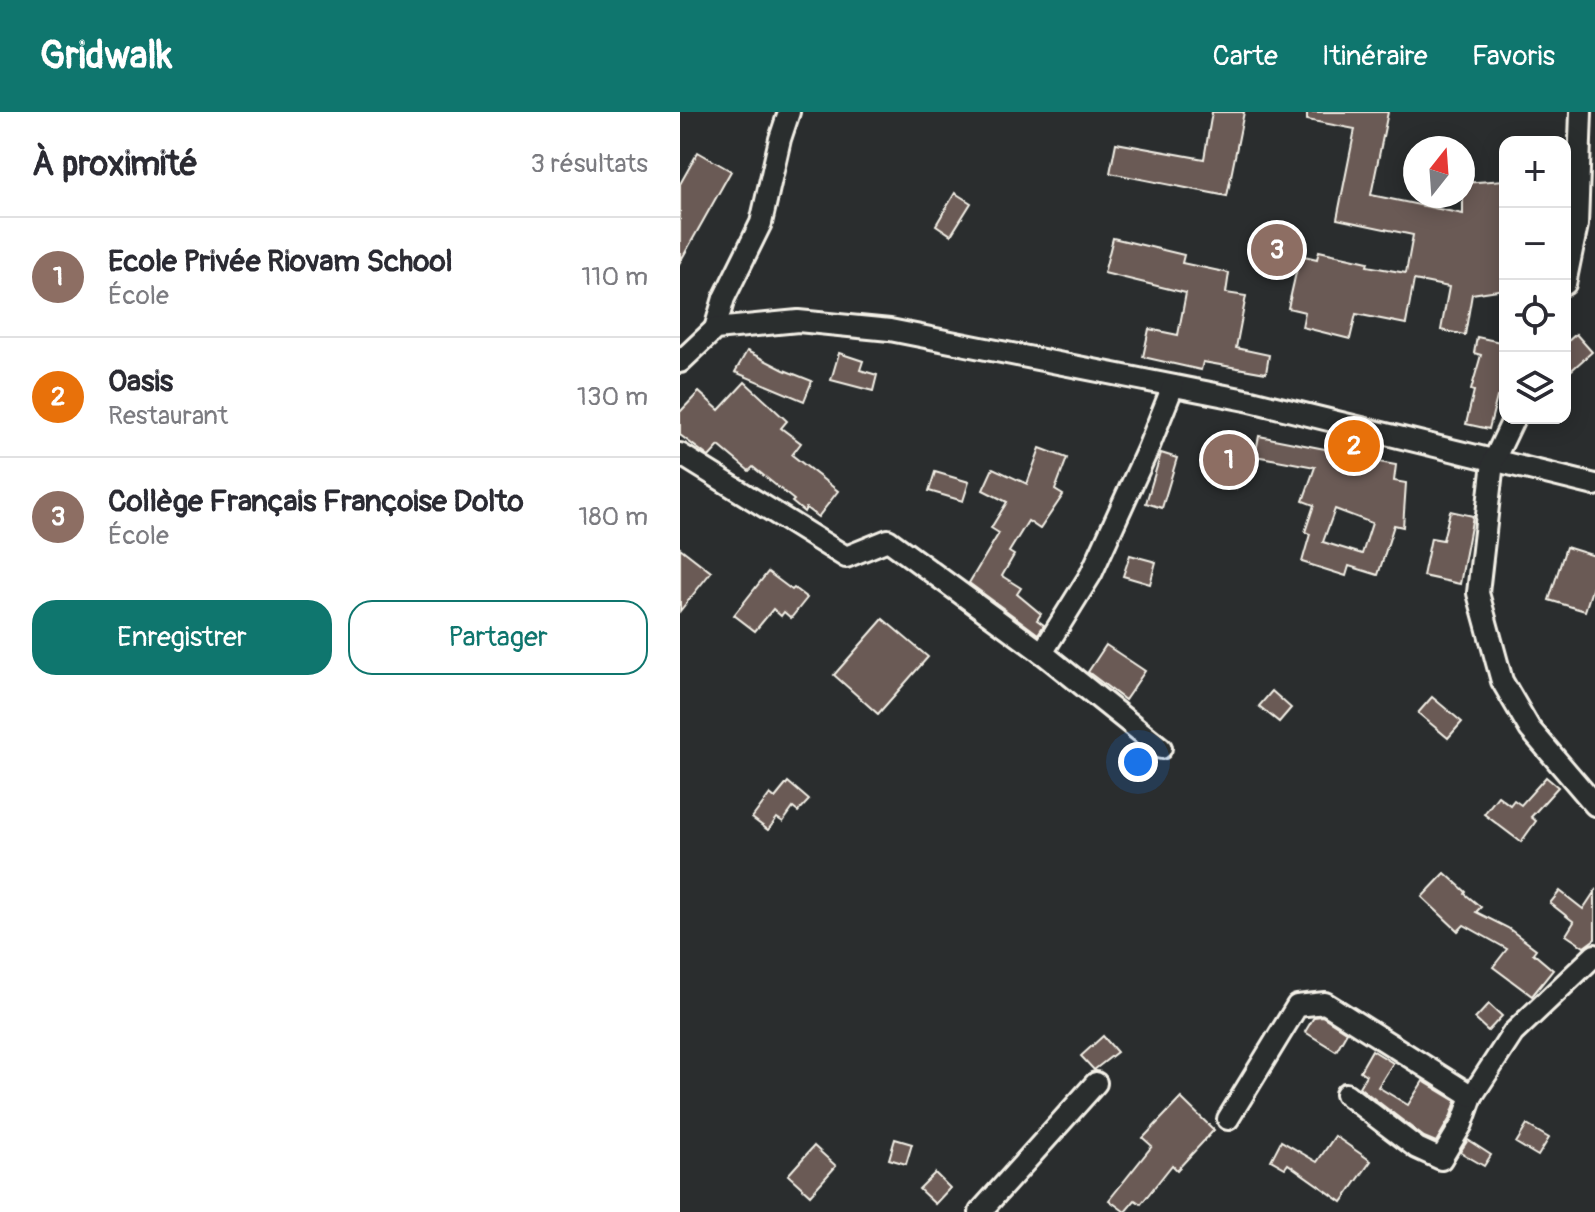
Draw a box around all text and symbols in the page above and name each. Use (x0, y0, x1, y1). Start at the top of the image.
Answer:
text: Gridwalk (40, 32, 172, 80)
text: Carte (1212, 39, 1278, 74)
text: Itinéraire (1322, 39, 1428, 74)
text: Favoris (1472, 39, 1555, 74)
north arrow (1403, 136, 1475, 208)
map controls (1499, 136, 1571, 424)
button: + (1499, 136, 1571, 208)
text: À proximité (32, 143, 198, 186)
text: 3 résultats (530, 148, 648, 180)
button: − (1499, 208, 1571, 280)
pin: 3 (1251, 220, 1303, 280)
text: Ecole Privée Riovam School (108, 243, 453, 280)
text: 1 (53, 261, 63, 293)
text: 110 m (581, 261, 648, 293)
text: École (108, 280, 169, 312)
button: locate (1499, 280, 1571, 352)
button: layers (1499, 352, 1571, 424)
text: Oasis (108, 363, 173, 400)
text: 2 (51, 381, 65, 413)
text: 130 m (577, 381, 648, 413)
text: Restaurant (108, 400, 228, 432)
pin: 2 (1328, 416, 1380, 476)
pin: 1 (1203, 430, 1255, 490)
text: Collège Français Françoise Dolto (108, 483, 524, 520)
text: 3 (51, 501, 65, 533)
text: 180 m (578, 501, 648, 533)
text: École (108, 520, 169, 552)
button: Enregistrer (32, 600, 332, 675)
button: Partager (348, 600, 648, 675)
your location (1118, 742, 1158, 782)

